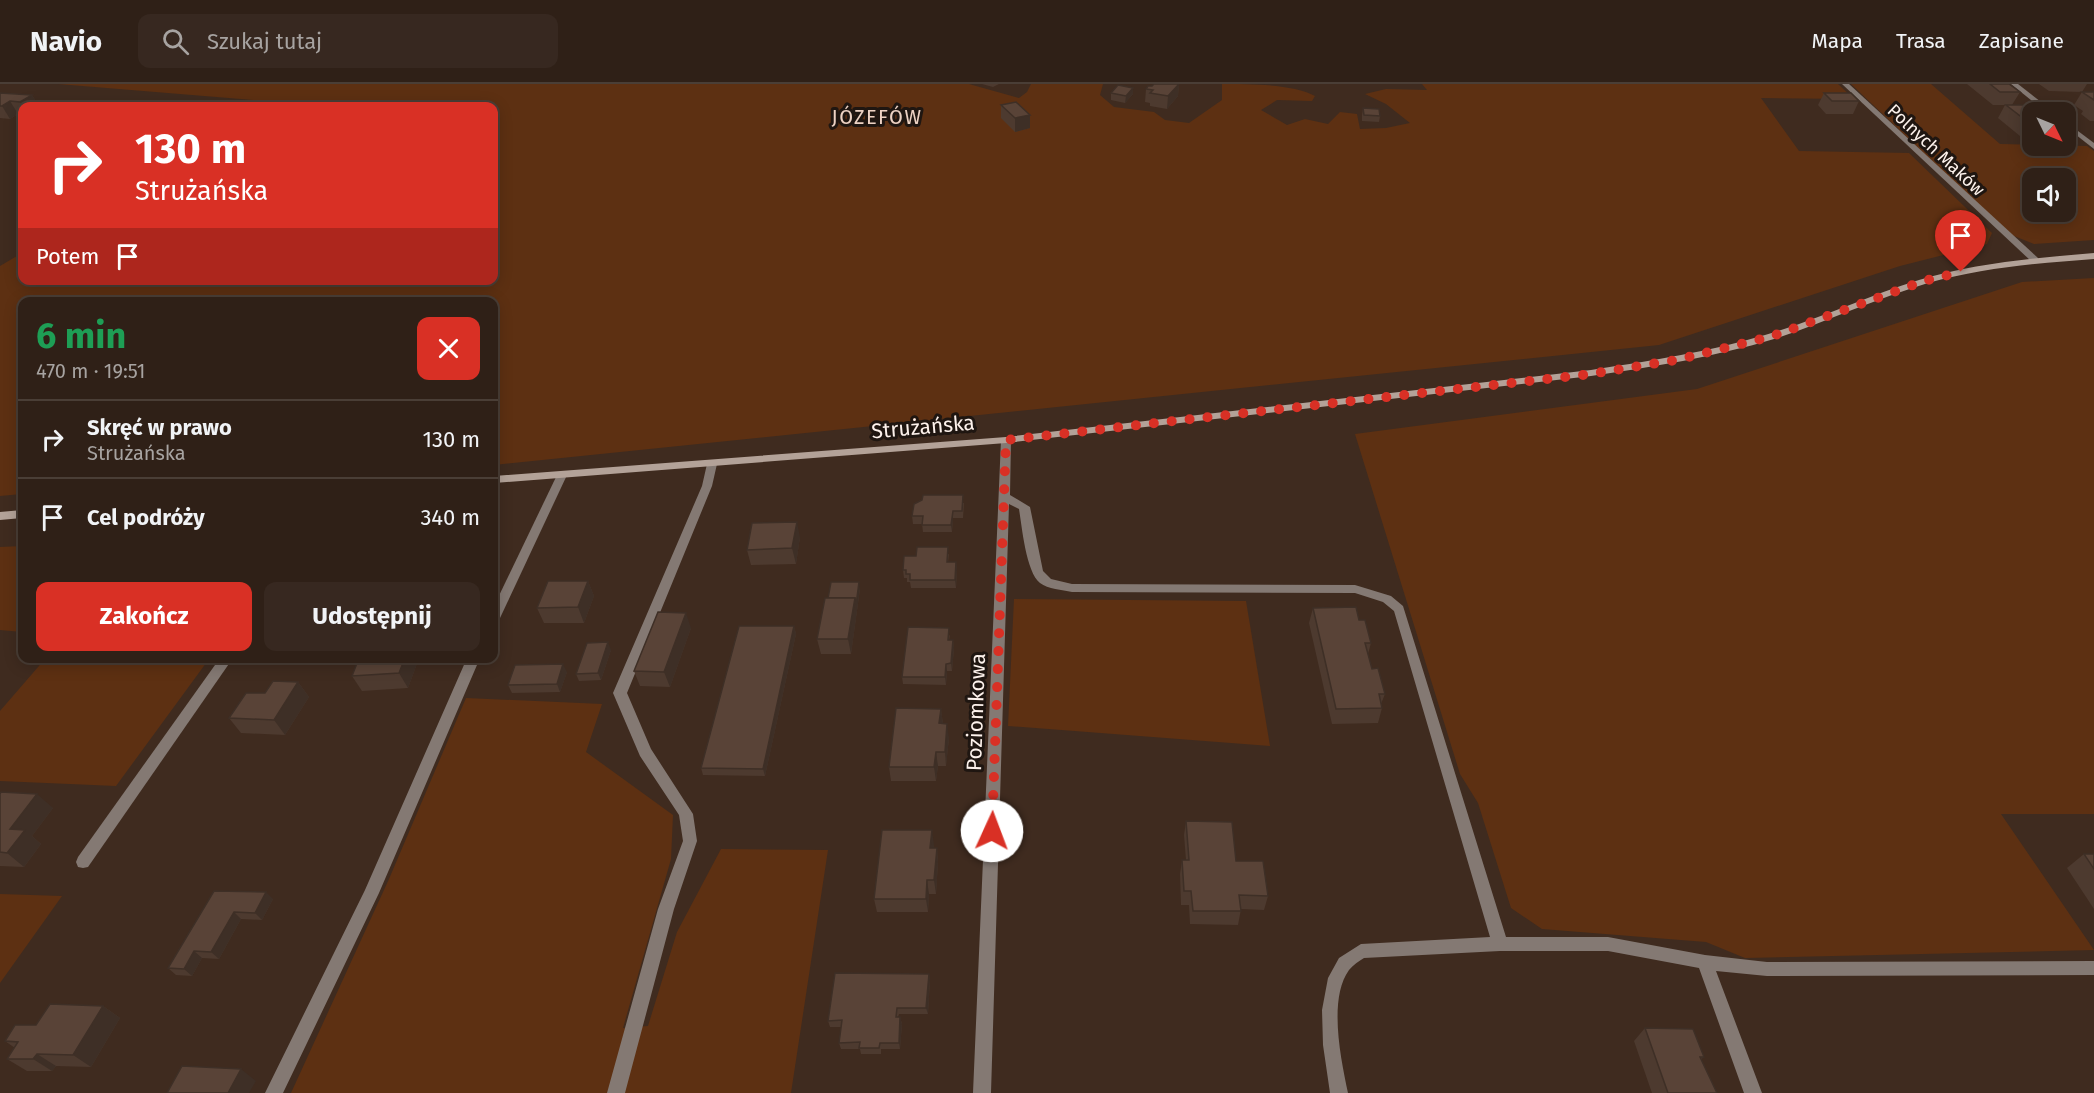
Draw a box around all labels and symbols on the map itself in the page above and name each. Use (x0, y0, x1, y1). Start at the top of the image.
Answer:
street label: Polnych Maków (1883, 99, 1989, 201)
north arrow (2022, 102, 2076, 156)
district label: JÓZEFÓW (832, 105, 922, 129)
pin (1935, 210, 1986, 272)
street label: Strużańska (870, 410, 976, 444)
street label: Poziomkowa (961, 653, 991, 771)
position arrow (960, 799, 1024, 863)

